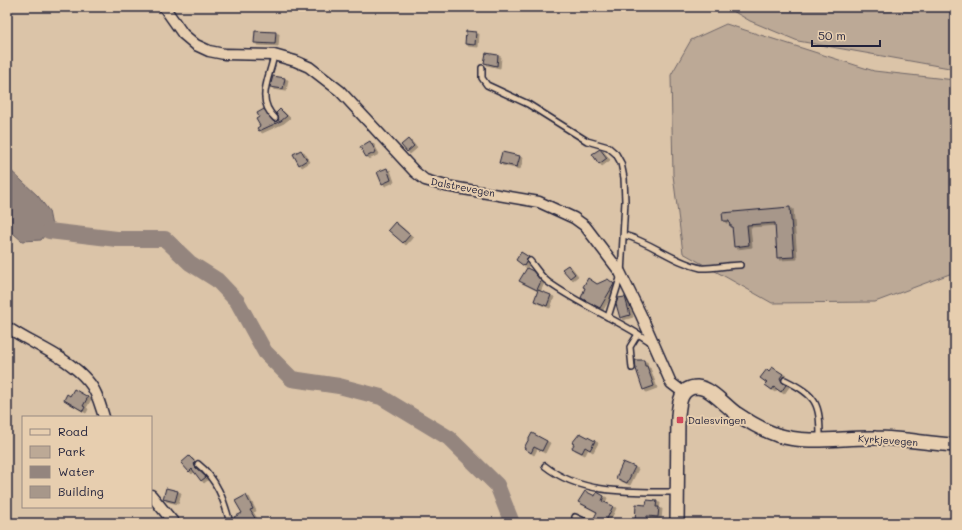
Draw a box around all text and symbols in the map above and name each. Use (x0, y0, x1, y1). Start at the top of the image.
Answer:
scale bar (812, 22, 880, 48)
text: 50 m (818, 27, 846, 43)
street label: Dalstrevegen (430, 174, 496, 200)
place label: Dalesvingen (688, 413, 746, 427)
marker: Dalesvingen (675, 415, 685, 425)
legend (22, 416, 152, 508)
text: Road (58, 423, 88, 439)
street label: Kyrkjevegen (857, 431, 919, 449)
text: Park (58, 443, 85, 459)
text: Water (58, 463, 95, 479)
text: Building (58, 483, 104, 499)

